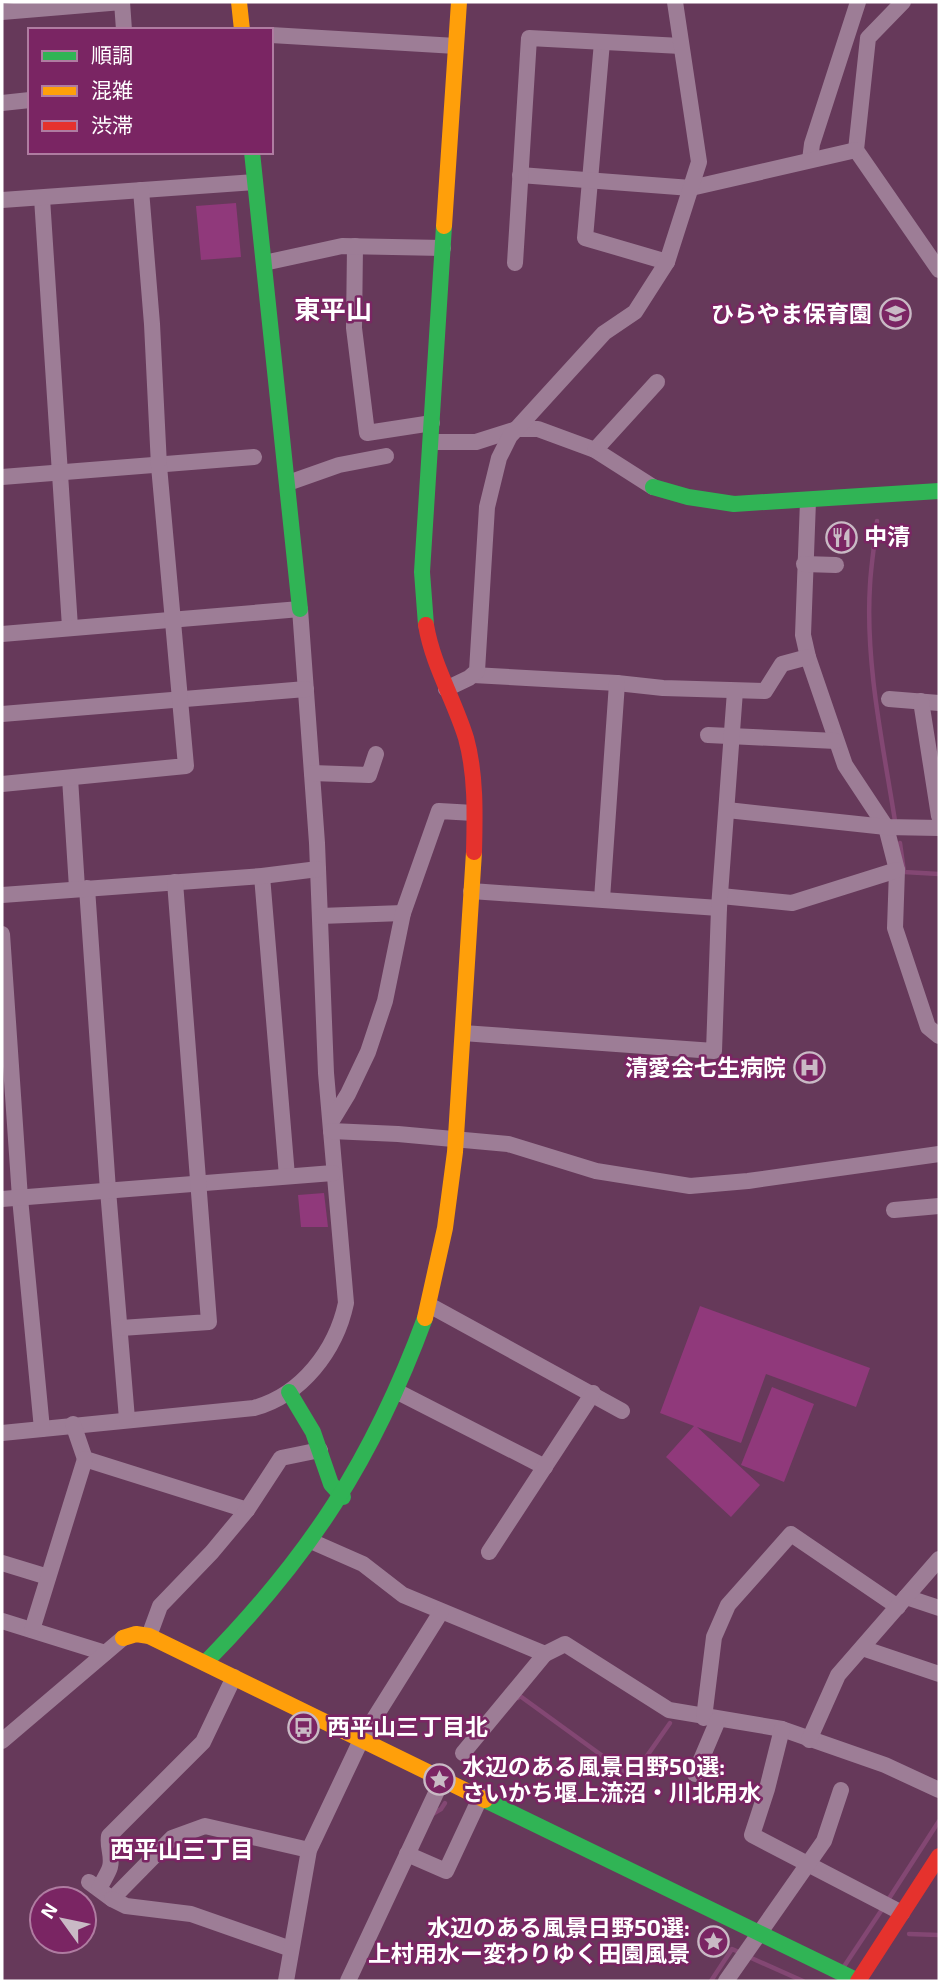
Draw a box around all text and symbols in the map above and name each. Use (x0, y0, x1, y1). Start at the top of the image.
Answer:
legend (28, 28, 273, 154)
text: 順調 (91, 42, 133, 67)
text: 混雑 (91, 77, 133, 102)
text: 渋滞 (91, 112, 133, 137)
district label: 東平山 (294, 293, 372, 324)
school or university icon: ひらやま保育園 (878, 297, 912, 331)
place label: ひらやま保育園 (711, 299, 872, 327)
restaurant icon: 中清 (824, 520, 858, 554)
place label: 中清 (864, 522, 910, 550)
hospital icon: 清愛会七生病院 (792, 1051, 826, 1085)
place label: 清愛会七生病院 (625, 1053, 786, 1081)
bus stop icon: 西平山三丁目北 (287, 1710, 321, 1744)
place label: 西平山三丁目北 (327, 1712, 488, 1740)
place label: 水辺のある風景日野50選: さいかち堰上流沼・川北用水 (462, 1752, 761, 1806)
place icon: 水辺のある風景日野50選: さいかち堰上流沼・川北用水 (422, 1763, 456, 1797)
district label: 西平山三丁目 (110, 1834, 254, 1863)
north arrow (28, 1885, 98, 1955)
text: N (35, 1898, 62, 1922)
place label: 水辺のある風景日野50選: 上村用水ー変わりゆく田園風景 (368, 1913, 690, 1967)
place icon: 水辺のある風景日野50選: 上村用水ー変わりゆく田園風景 (696, 1924, 730, 1958)

